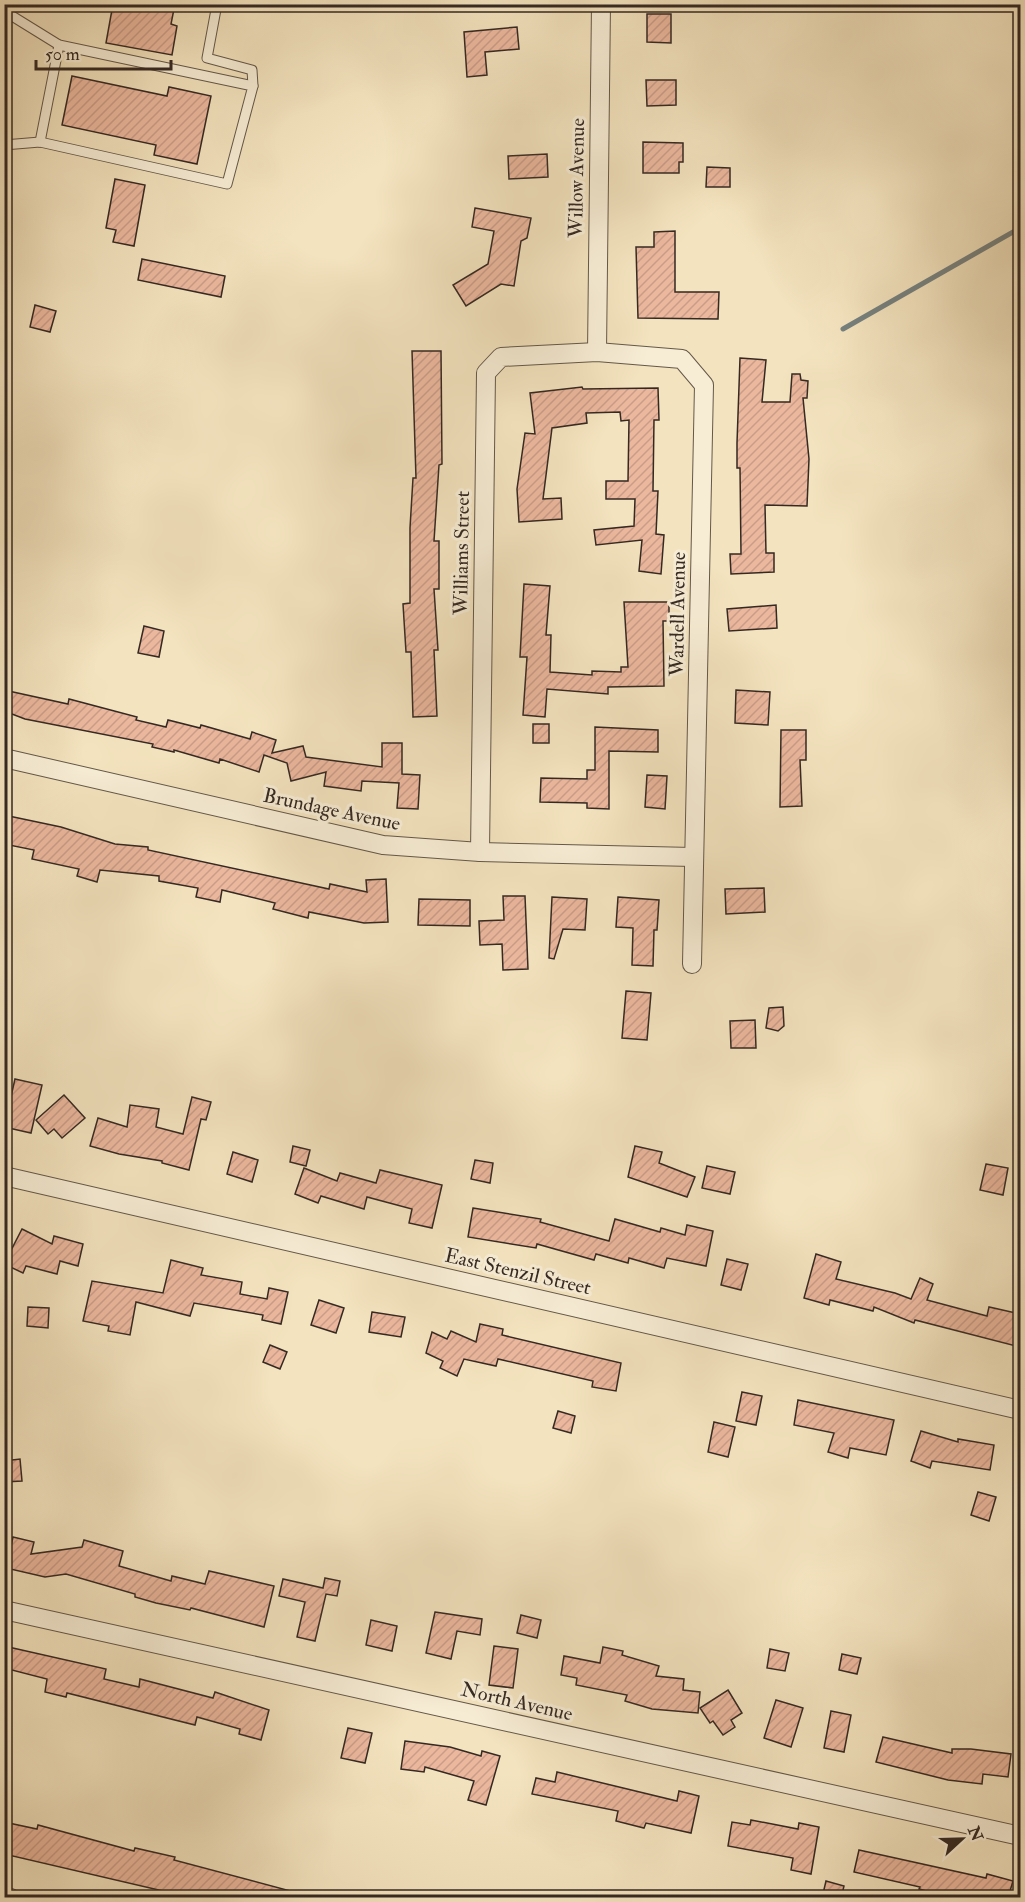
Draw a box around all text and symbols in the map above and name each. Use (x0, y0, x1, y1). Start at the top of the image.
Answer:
scale bar (36, 33, 171, 71)
text: 50 m (45, 43, 80, 66)
street label: Willow Avenue (563, 118, 590, 239)
street label: Williams Street (448, 490, 475, 616)
street label: Wardell Avenue (664, 551, 691, 678)
street label: Brundage Avenue (261, 783, 403, 836)
street label: East Stenzil Street (442, 1243, 594, 1301)
street label: North Avenue (459, 1677, 575, 1726)
north arrow (932, 1809, 992, 1869)
text: N (963, 1822, 987, 1845)

